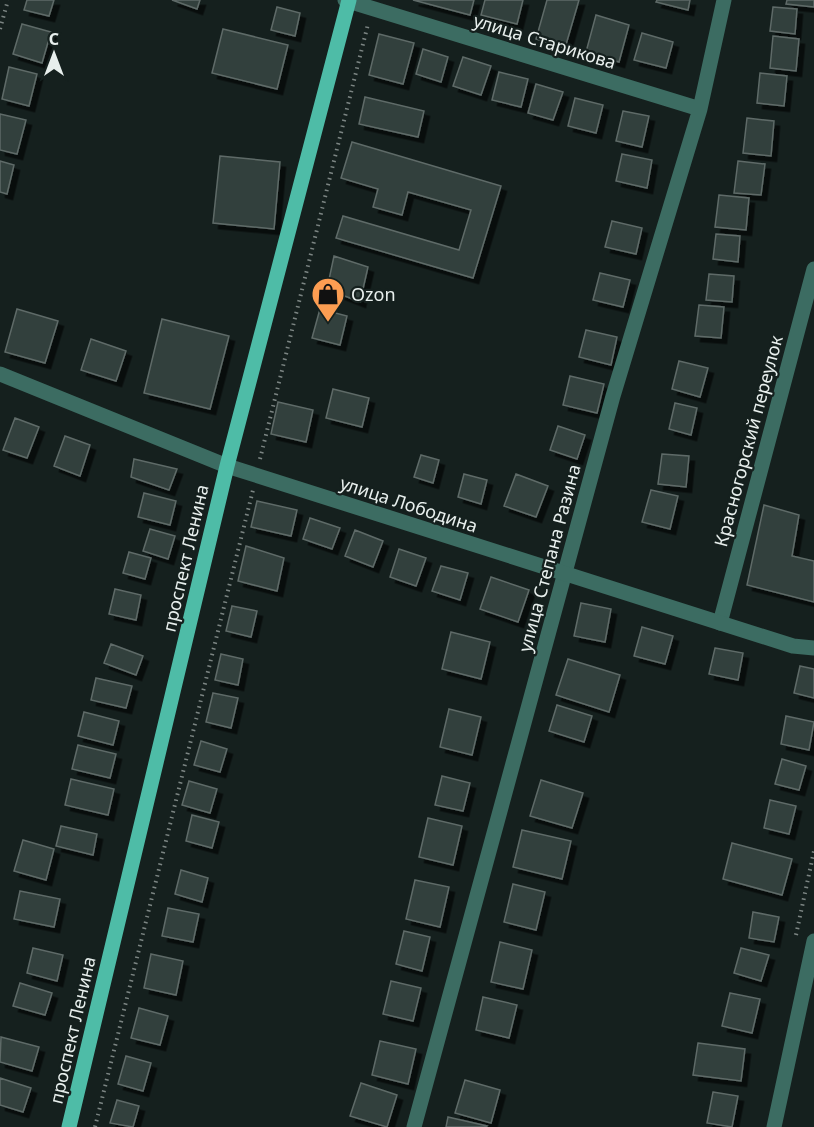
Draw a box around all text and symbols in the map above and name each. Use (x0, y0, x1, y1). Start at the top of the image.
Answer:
street label: улица Старикова (471, 8, 619, 74)
north arrow (24, 24, 84, 84)
text: С (49, 28, 59, 50)
shop icon: Ozon (310, 276, 346, 323)
place label: Ozon (351, 282, 396, 306)
street label: Красногорский переулок (708, 332, 788, 549)
street label: улица Степана Разина (512, 461, 586, 655)
street label: улица Лободина (337, 470, 481, 538)
street label: проспект Ленина (156, 482, 214, 634)
street label: проспект Ленина (43, 954, 101, 1106)

